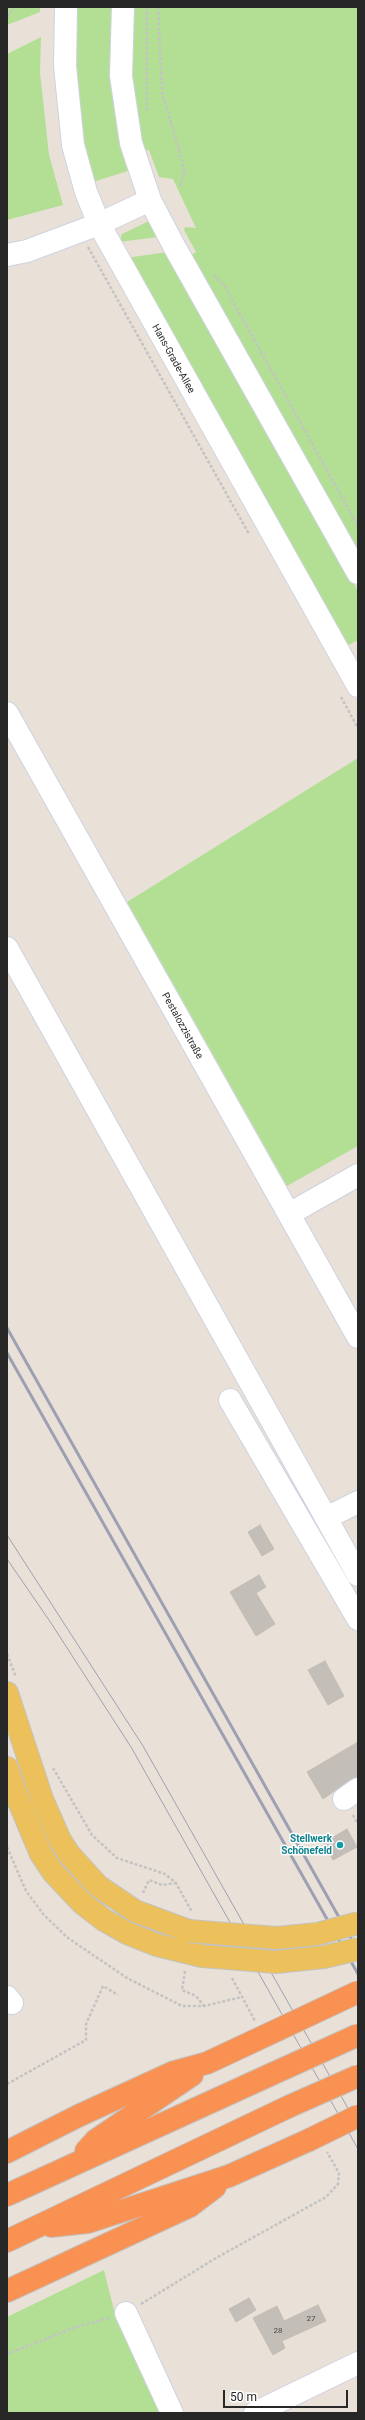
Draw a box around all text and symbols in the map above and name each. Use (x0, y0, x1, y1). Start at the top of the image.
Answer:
street label: Hans-Grade-Allee (149, 322, 197, 396)
street label: Pestalozzistraße (159, 991, 205, 1061)
place label: Stellwerk Schönefeld (281, 1833, 332, 1856)
marker: Stellwerk Schönefeld (335, 1840, 345, 1850)
house number: 27 (307, 2314, 315, 2324)
house number: 28 (274, 2326, 282, 2336)
scale bar (225, 2382, 350, 2408)
text: 50 m (230, 2390, 257, 2404)

